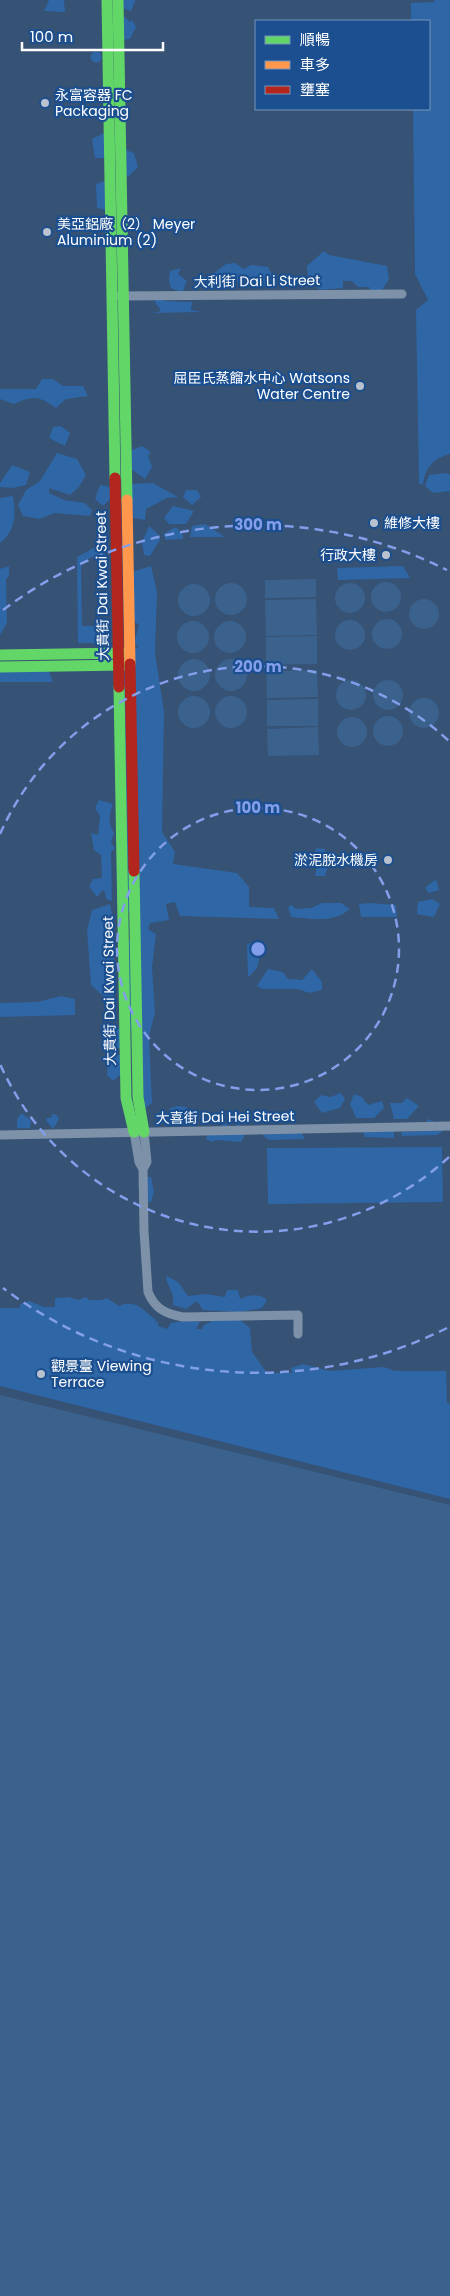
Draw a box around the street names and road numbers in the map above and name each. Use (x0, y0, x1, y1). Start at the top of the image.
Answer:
street label: 大利街 Dai Li Street (194, 270, 320, 292)
street label: 大貴街 Dai Kwai Street (91, 511, 113, 661)
street label: 大貴街 Dai Kwai Street (98, 916, 120, 1066)
street label: 大喜街 Dai Hei Street (155, 1106, 295, 1128)

